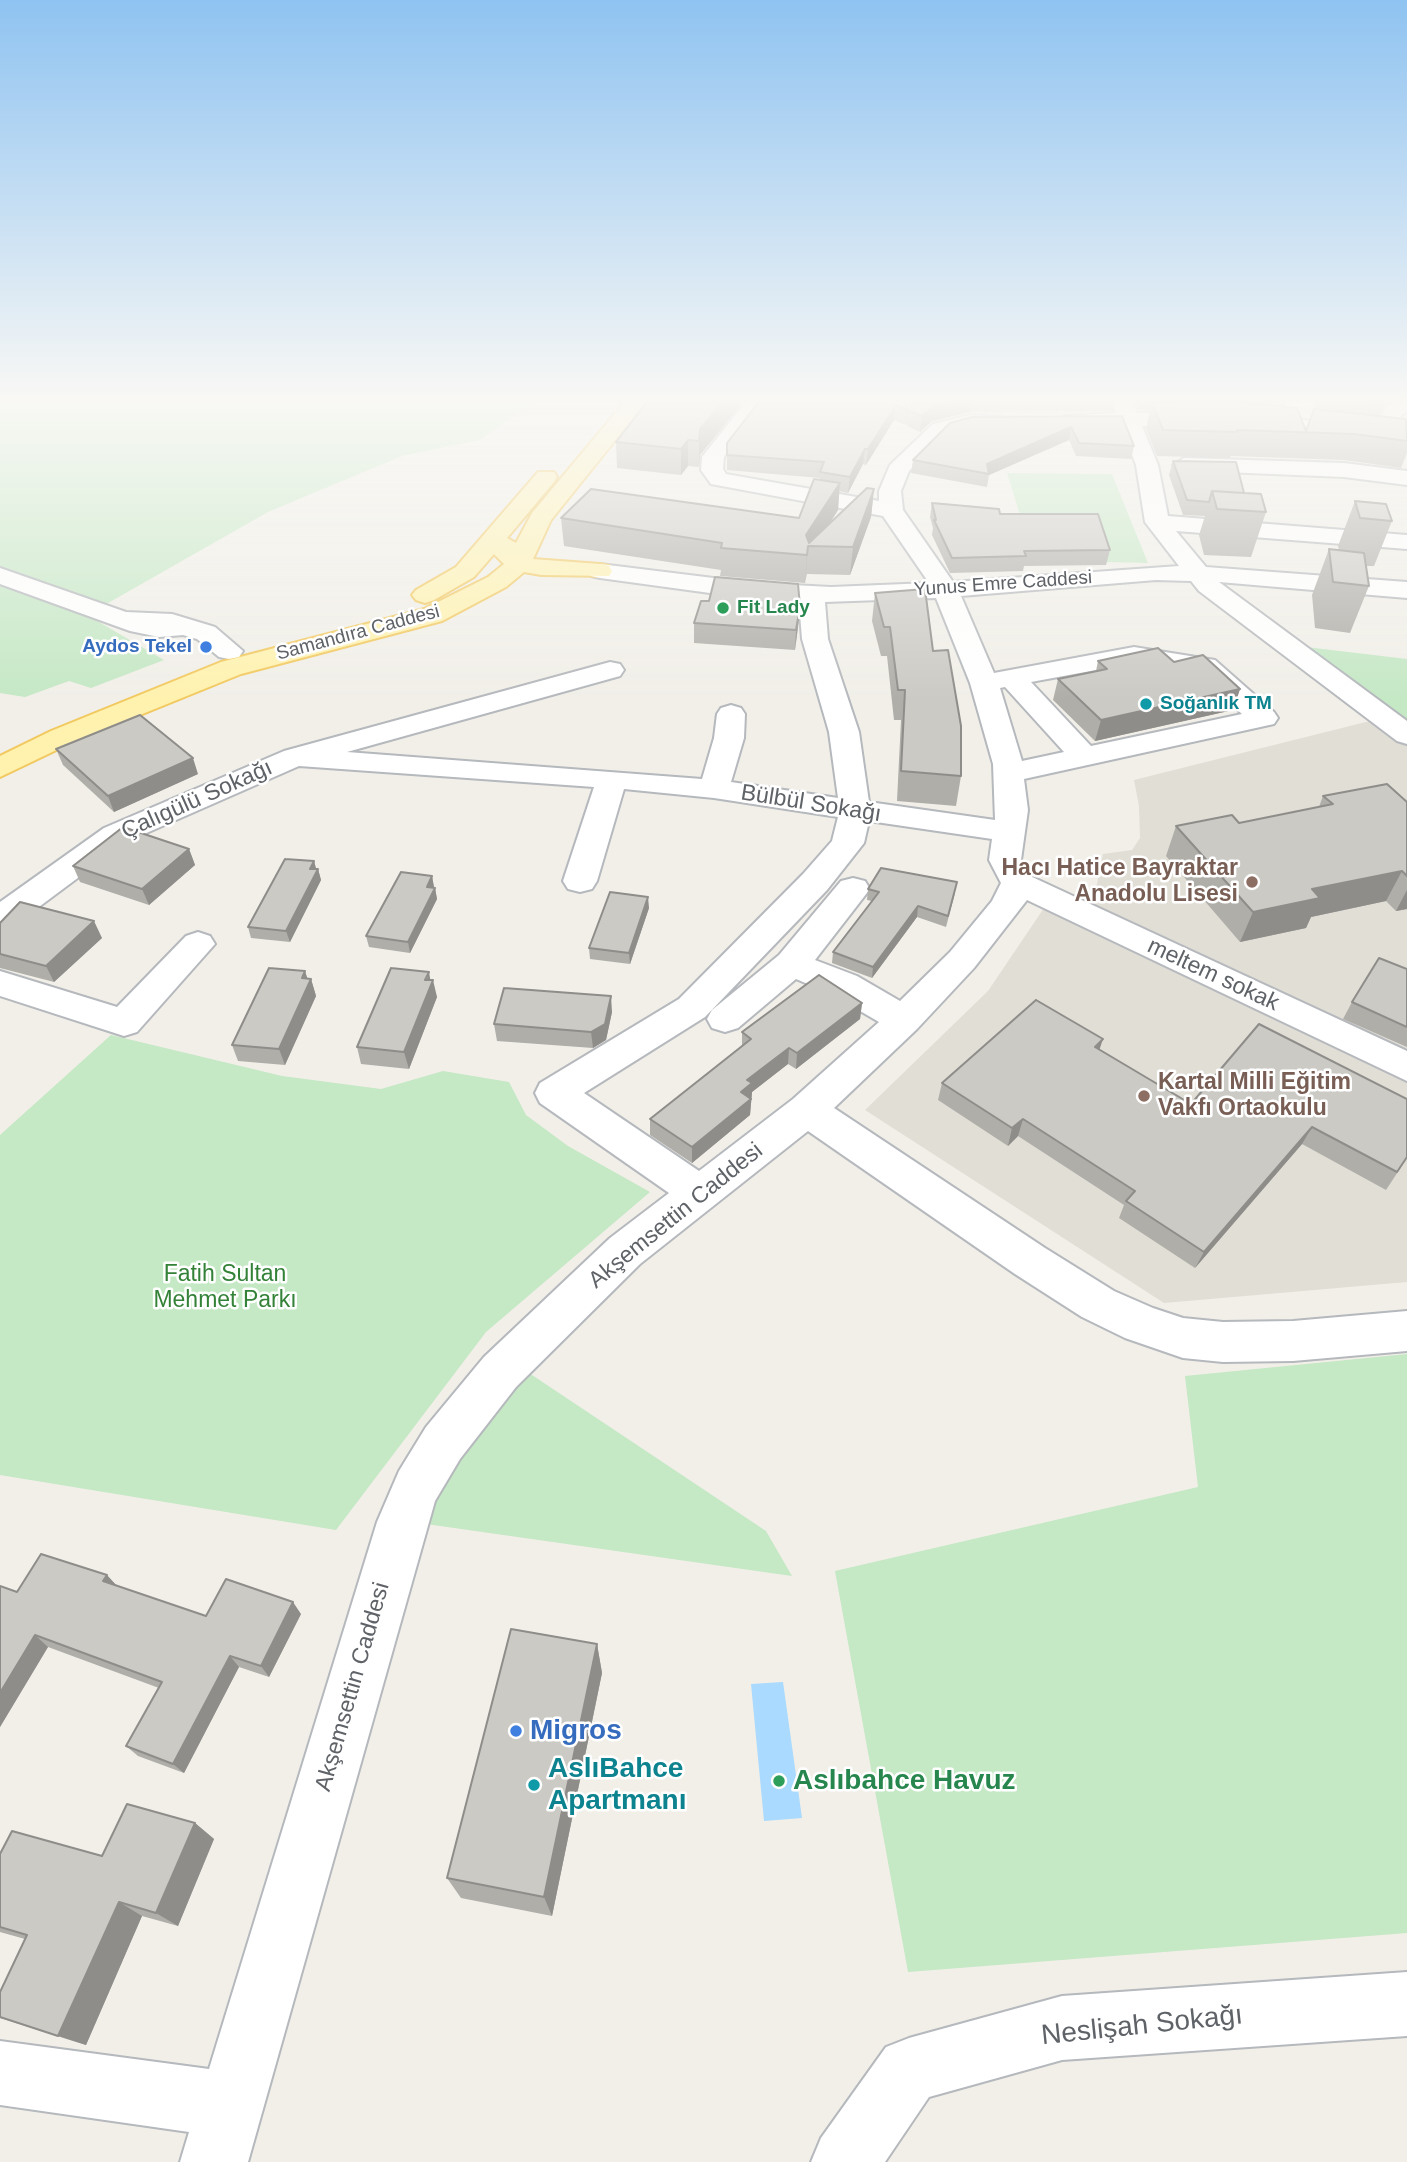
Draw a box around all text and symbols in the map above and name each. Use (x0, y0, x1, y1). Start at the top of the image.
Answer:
street label: Yunus Emre Caddesi (913, 566, 1093, 602)
place label: Fit Lady (737, 597, 810, 619)
street label: Samandıra Caddesi (274, 600, 442, 666)
marker: Fit Lady (715, 600, 731, 616)
place label: Aydos Tekel (82, 636, 192, 658)
marker: Aydos Tekel (198, 639, 214, 655)
place label: Soğanlık TM (1160, 693, 1272, 715)
marker: Soğanlık TM (1138, 696, 1154, 712)
street label: Çalıgülü Sokağı (117, 754, 277, 846)
street label: Bülbül Sokağı (739, 779, 883, 829)
place label: Hacı Hatice Bayraktar Anadolu Lisesi (1001, 855, 1238, 909)
marker: Hacı Hatice Bayraktar Anadolu Lisesi (1244, 874, 1260, 890)
street label: meltem sokak (1143, 933, 1283, 1017)
place label: Kartal Milli Eğitim Vakfı Ortaokulu (1158, 1069, 1351, 1123)
marker: Kartal Milli Eğitim Vakfı Ortaokulu (1136, 1088, 1152, 1104)
street label: Akşemsettin Caddesi (583, 1137, 769, 1295)
park label: Fatih Sultan Mehmet Parkı (153, 1261, 297, 1315)
street label: Akşemsettin Caddesi (310, 1579, 396, 1795)
place label: Migros (530, 1714, 622, 1748)
marker: Migros (508, 1723, 524, 1739)
place label: AslıBahce Apartmanı (548, 1752, 686, 1818)
place label: Aslıbahce Havuz (793, 1764, 1016, 1798)
marker: Aslıbahce Havuz (771, 1773, 787, 1789)
marker: AslıBahce Apartmanı (526, 1777, 542, 1793)
street label: Neslişah Sokağı (1040, 1999, 1244, 2053)

